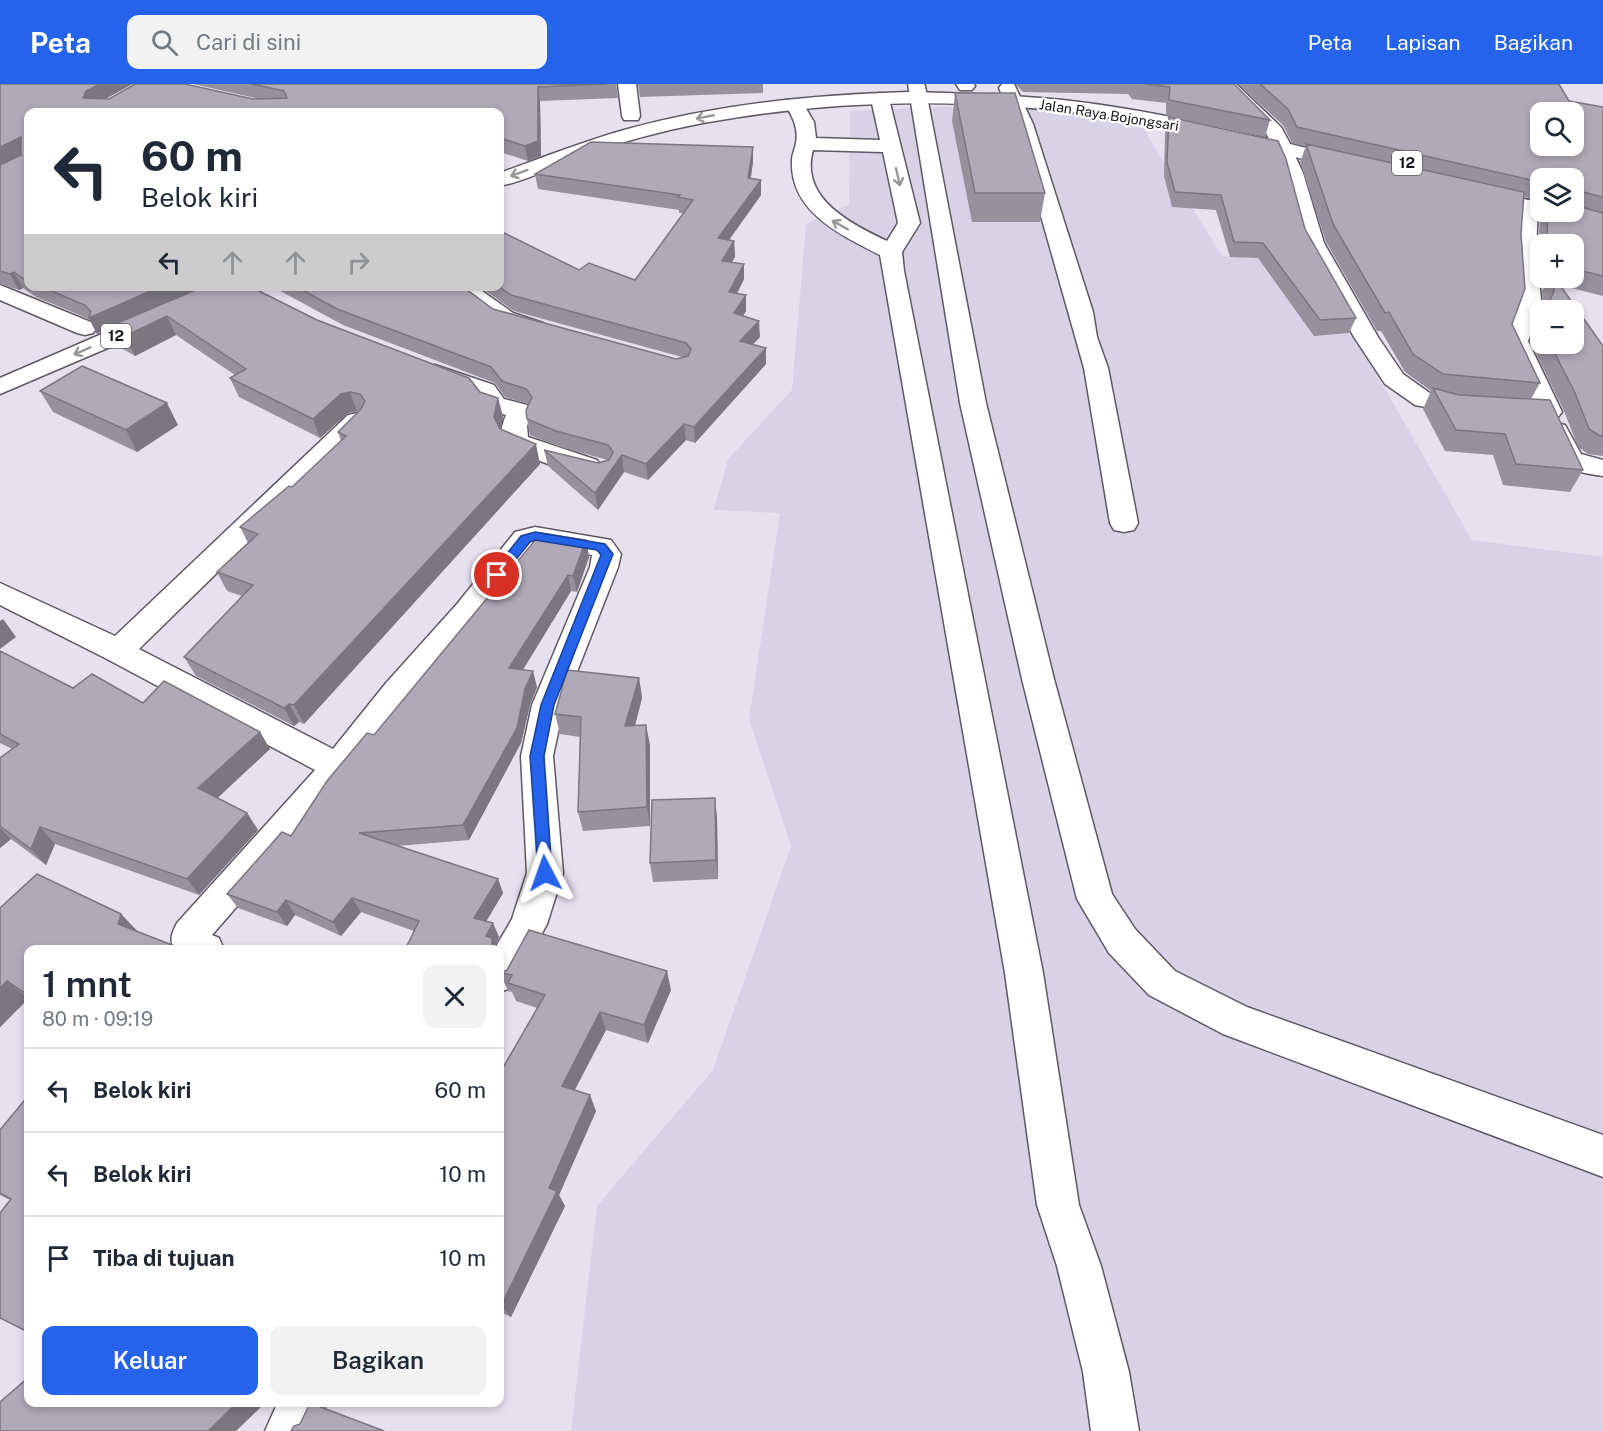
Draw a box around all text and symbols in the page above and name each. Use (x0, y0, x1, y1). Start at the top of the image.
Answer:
search box (127, 15, 547, 69)
text: Peta (30, 26, 91, 59)
icon: search (148, 26, 181, 59)
text: Cari di sini (196, 29, 301, 55)
text: Peta (1308, 30, 1352, 55)
text: Lapisan (1385, 30, 1461, 55)
text: Bagikan (1494, 30, 1573, 55)
street label: Jalan Raya Bojongsari (1038, 96, 1180, 134)
map controls (1530, 102, 1584, 354)
button: search (1530, 102, 1584, 156)
one-way arrow (696, 112, 715, 123)
text: 60 m (141, 131, 243, 180)
icon: left (42, 132, 120, 210)
road number: 12 (1392, 151, 1422, 175)
one-way arrow (892, 167, 904, 186)
one-way arrow (510, 168, 528, 179)
button: layers (1530, 168, 1584, 222)
text: Belok kiri (141, 181, 258, 213)
one-way arrow (832, 219, 849, 231)
button: + (1530, 234, 1584, 288)
icon: left (153, 246, 186, 279)
icon: ahead (216, 246, 249, 279)
icon: ahead (279, 246, 312, 279)
icon: right (342, 246, 375, 279)
button: − (1530, 300, 1584, 354)
road number: 12 (101, 324, 131, 348)
one-way arrow (74, 345, 92, 357)
pin (471, 549, 522, 600)
icon: arrive (480, 558, 513, 591)
position arrow (513, 841, 577, 905)
text: 1 mnt (42, 963, 132, 1005)
button: close (423, 965, 486, 1028)
text: 80 m · 09:19 (42, 1007, 153, 1031)
icon: left (42, 1074, 75, 1107)
text: Belok kiri (93, 1077, 191, 1103)
text: 60 m (435, 1077, 486, 1103)
icon: left (42, 1158, 75, 1191)
text: Belok kiri (93, 1161, 191, 1187)
text: 10 m (439, 1161, 486, 1187)
icon: arrive (42, 1242, 75, 1275)
text: Tiba di tujuan (93, 1245, 234, 1271)
text: 10 m (439, 1245, 486, 1271)
button: Keluar (42, 1326, 258, 1395)
button: Bagikan (270, 1326, 486, 1395)

